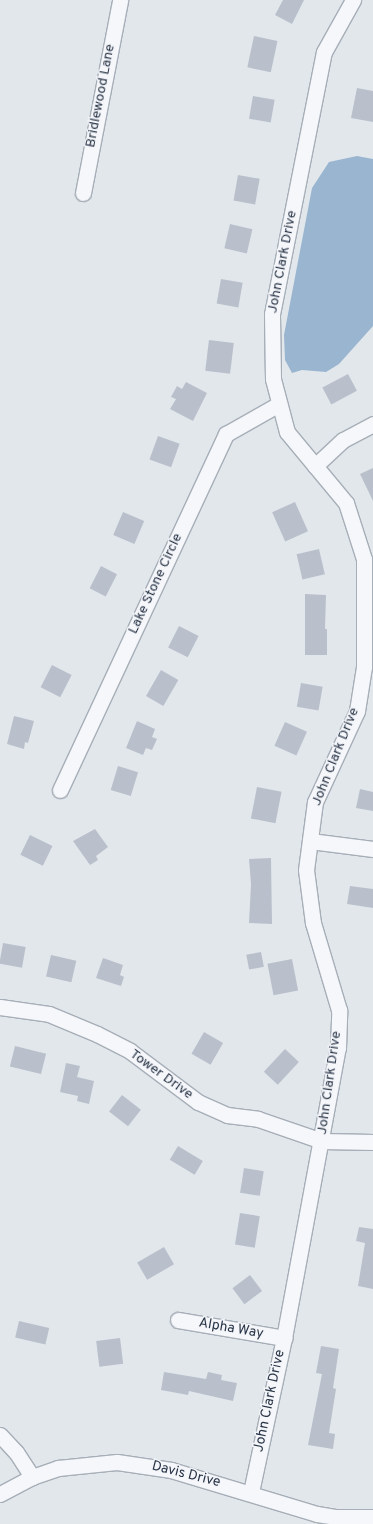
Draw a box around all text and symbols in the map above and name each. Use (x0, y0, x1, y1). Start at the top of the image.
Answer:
street label: Bridlewood Lane (83, 43, 119, 149)
street label: John Clark Drive (265, 209, 301, 315)
street label: Lake Stone Circle (125, 531, 187, 637)
street label: John Clark Drive (309, 706, 363, 808)
street label: John Clark Drive (314, 1030, 346, 1136)
street label: Tower Drive (126, 1046, 196, 1104)
street label: Alpha Way (197, 1315, 265, 1343)
street label: John Clark Drive (251, 1348, 289, 1454)
street label: Davis Drive (150, 1458, 222, 1492)

